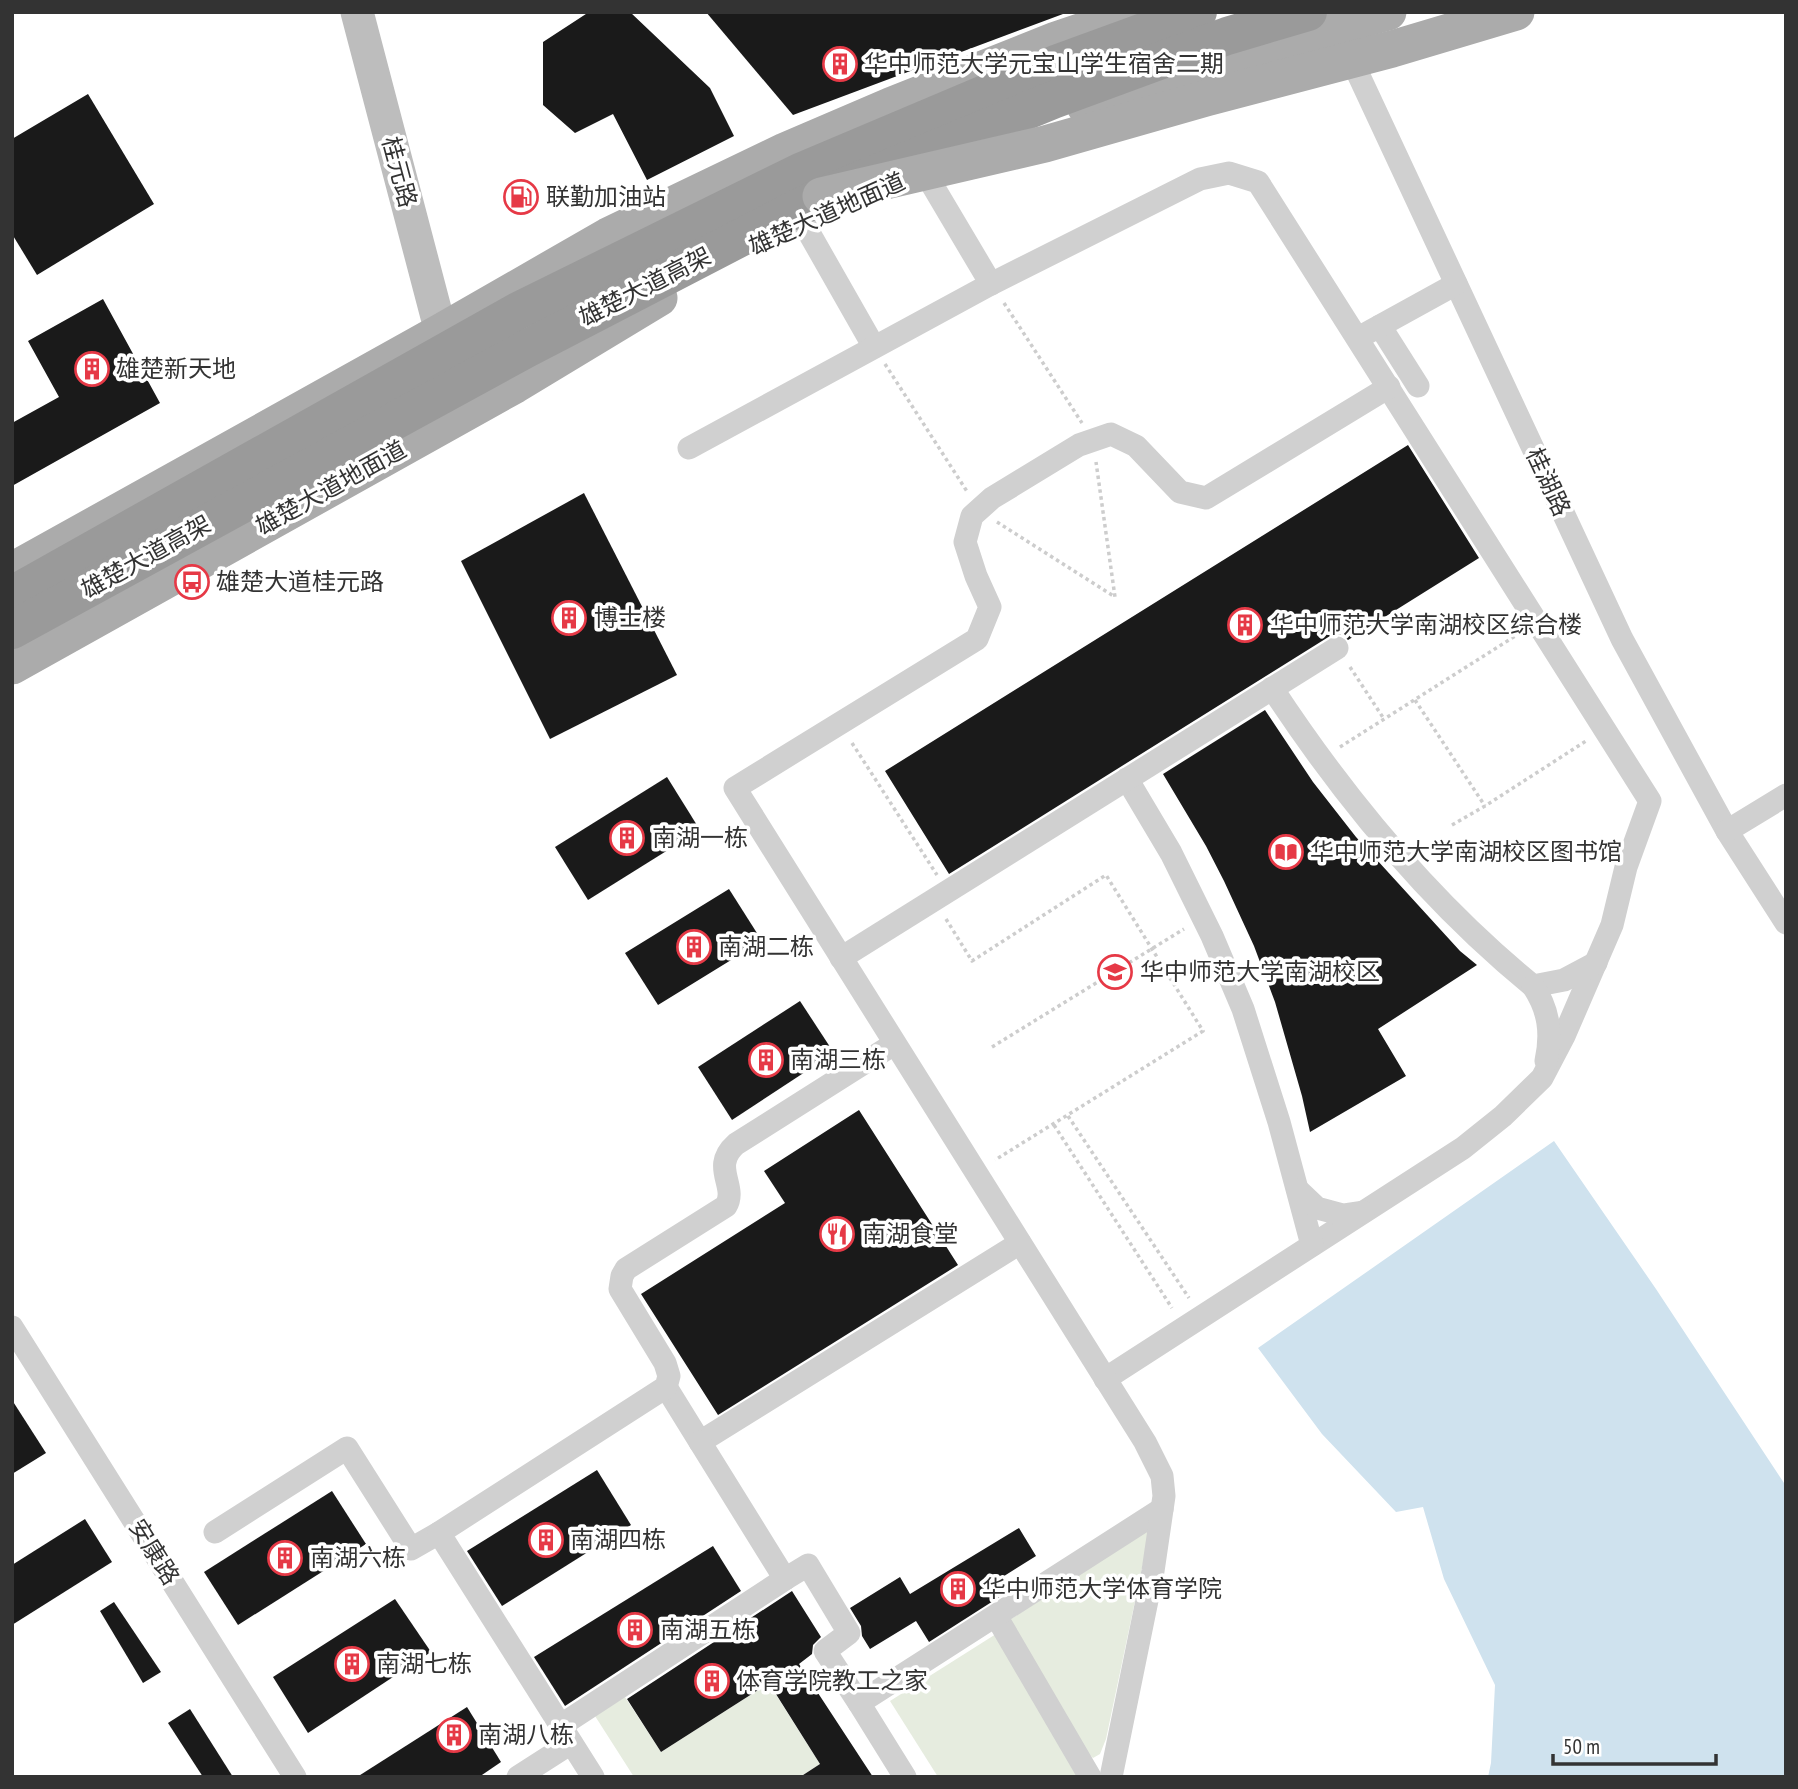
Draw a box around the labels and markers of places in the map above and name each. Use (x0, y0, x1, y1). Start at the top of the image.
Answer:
building icon: 华中师范大学元宝山学生宿舍二期 (821, 45, 859, 83)
place label: 华中师范大学元宝山学生宿舍二期 (864, 48, 1224, 79)
fuel station icon: 联勤加油站 (502, 178, 540, 216)
place label: 联勤加油站 (546, 181, 666, 212)
building icon: 雄楚新天地 (73, 350, 111, 388)
place label: 雄楚新天地 (116, 353, 236, 384)
bus stop icon: 雄楚大道桂元路 (173, 563, 211, 601)
place label: 雄楚大道桂元路 (216, 566, 384, 597)
building icon: 博士楼 (550, 599, 588, 637)
place label: 博士楼 (594, 602, 666, 633)
building icon: 华中师范大学南湖校区综合楼 (1226, 606, 1264, 644)
place label: 华中师范大学南湖校区综合楼 (1270, 609, 1582, 640)
building icon: 南湖一栋 (608, 819, 646, 857)
place label: 南湖一栋 (652, 822, 748, 853)
library icon: 华中师范大学南湖校区图书馆 (1267, 833, 1305, 871)
place label: 华中师范大学南湖校区图书馆 (1310, 836, 1622, 867)
building icon: 南湖二栋 (675, 928, 713, 966)
place label: 南湖二栋 (718, 931, 814, 962)
school or university icon: 华中师范大学南湖校区 (1096, 953, 1134, 991)
place label: 华中师范大学南湖校区 (1140, 956, 1380, 987)
building icon: 南湖三栋 (747, 1041, 785, 1079)
place label: 南湖三栋 (790, 1044, 886, 1075)
restaurant icon: 南湖食堂 (818, 1215, 856, 1253)
place label: 南湖食堂 (862, 1218, 958, 1249)
building icon: 南湖四栋 (527, 1521, 565, 1559)
place label: 南湖四栋 (570, 1524, 666, 1555)
building icon: 南湖六栋 (266, 1539, 304, 1577)
place label: 南湖六栋 (310, 1542, 406, 1573)
building icon: 华中师范大学体育学院 (939, 1570, 977, 1608)
place label: 华中师范大学体育学院 (982, 1573, 1222, 1604)
building icon: 南湖五栋 (616, 1611, 654, 1649)
place label: 南湖五栋 (660, 1614, 756, 1645)
building icon: 南湖七栋 (333, 1645, 371, 1683)
place label: 南湖七栋 (376, 1648, 472, 1679)
building icon: 体育学院教工之家 (693, 1662, 731, 1700)
place label: 体育学院教工之家 (736, 1665, 928, 1696)
building icon: 南湖八栋 (435, 1716, 473, 1754)
place label: 南湖八栋 (478, 1719, 574, 1750)

